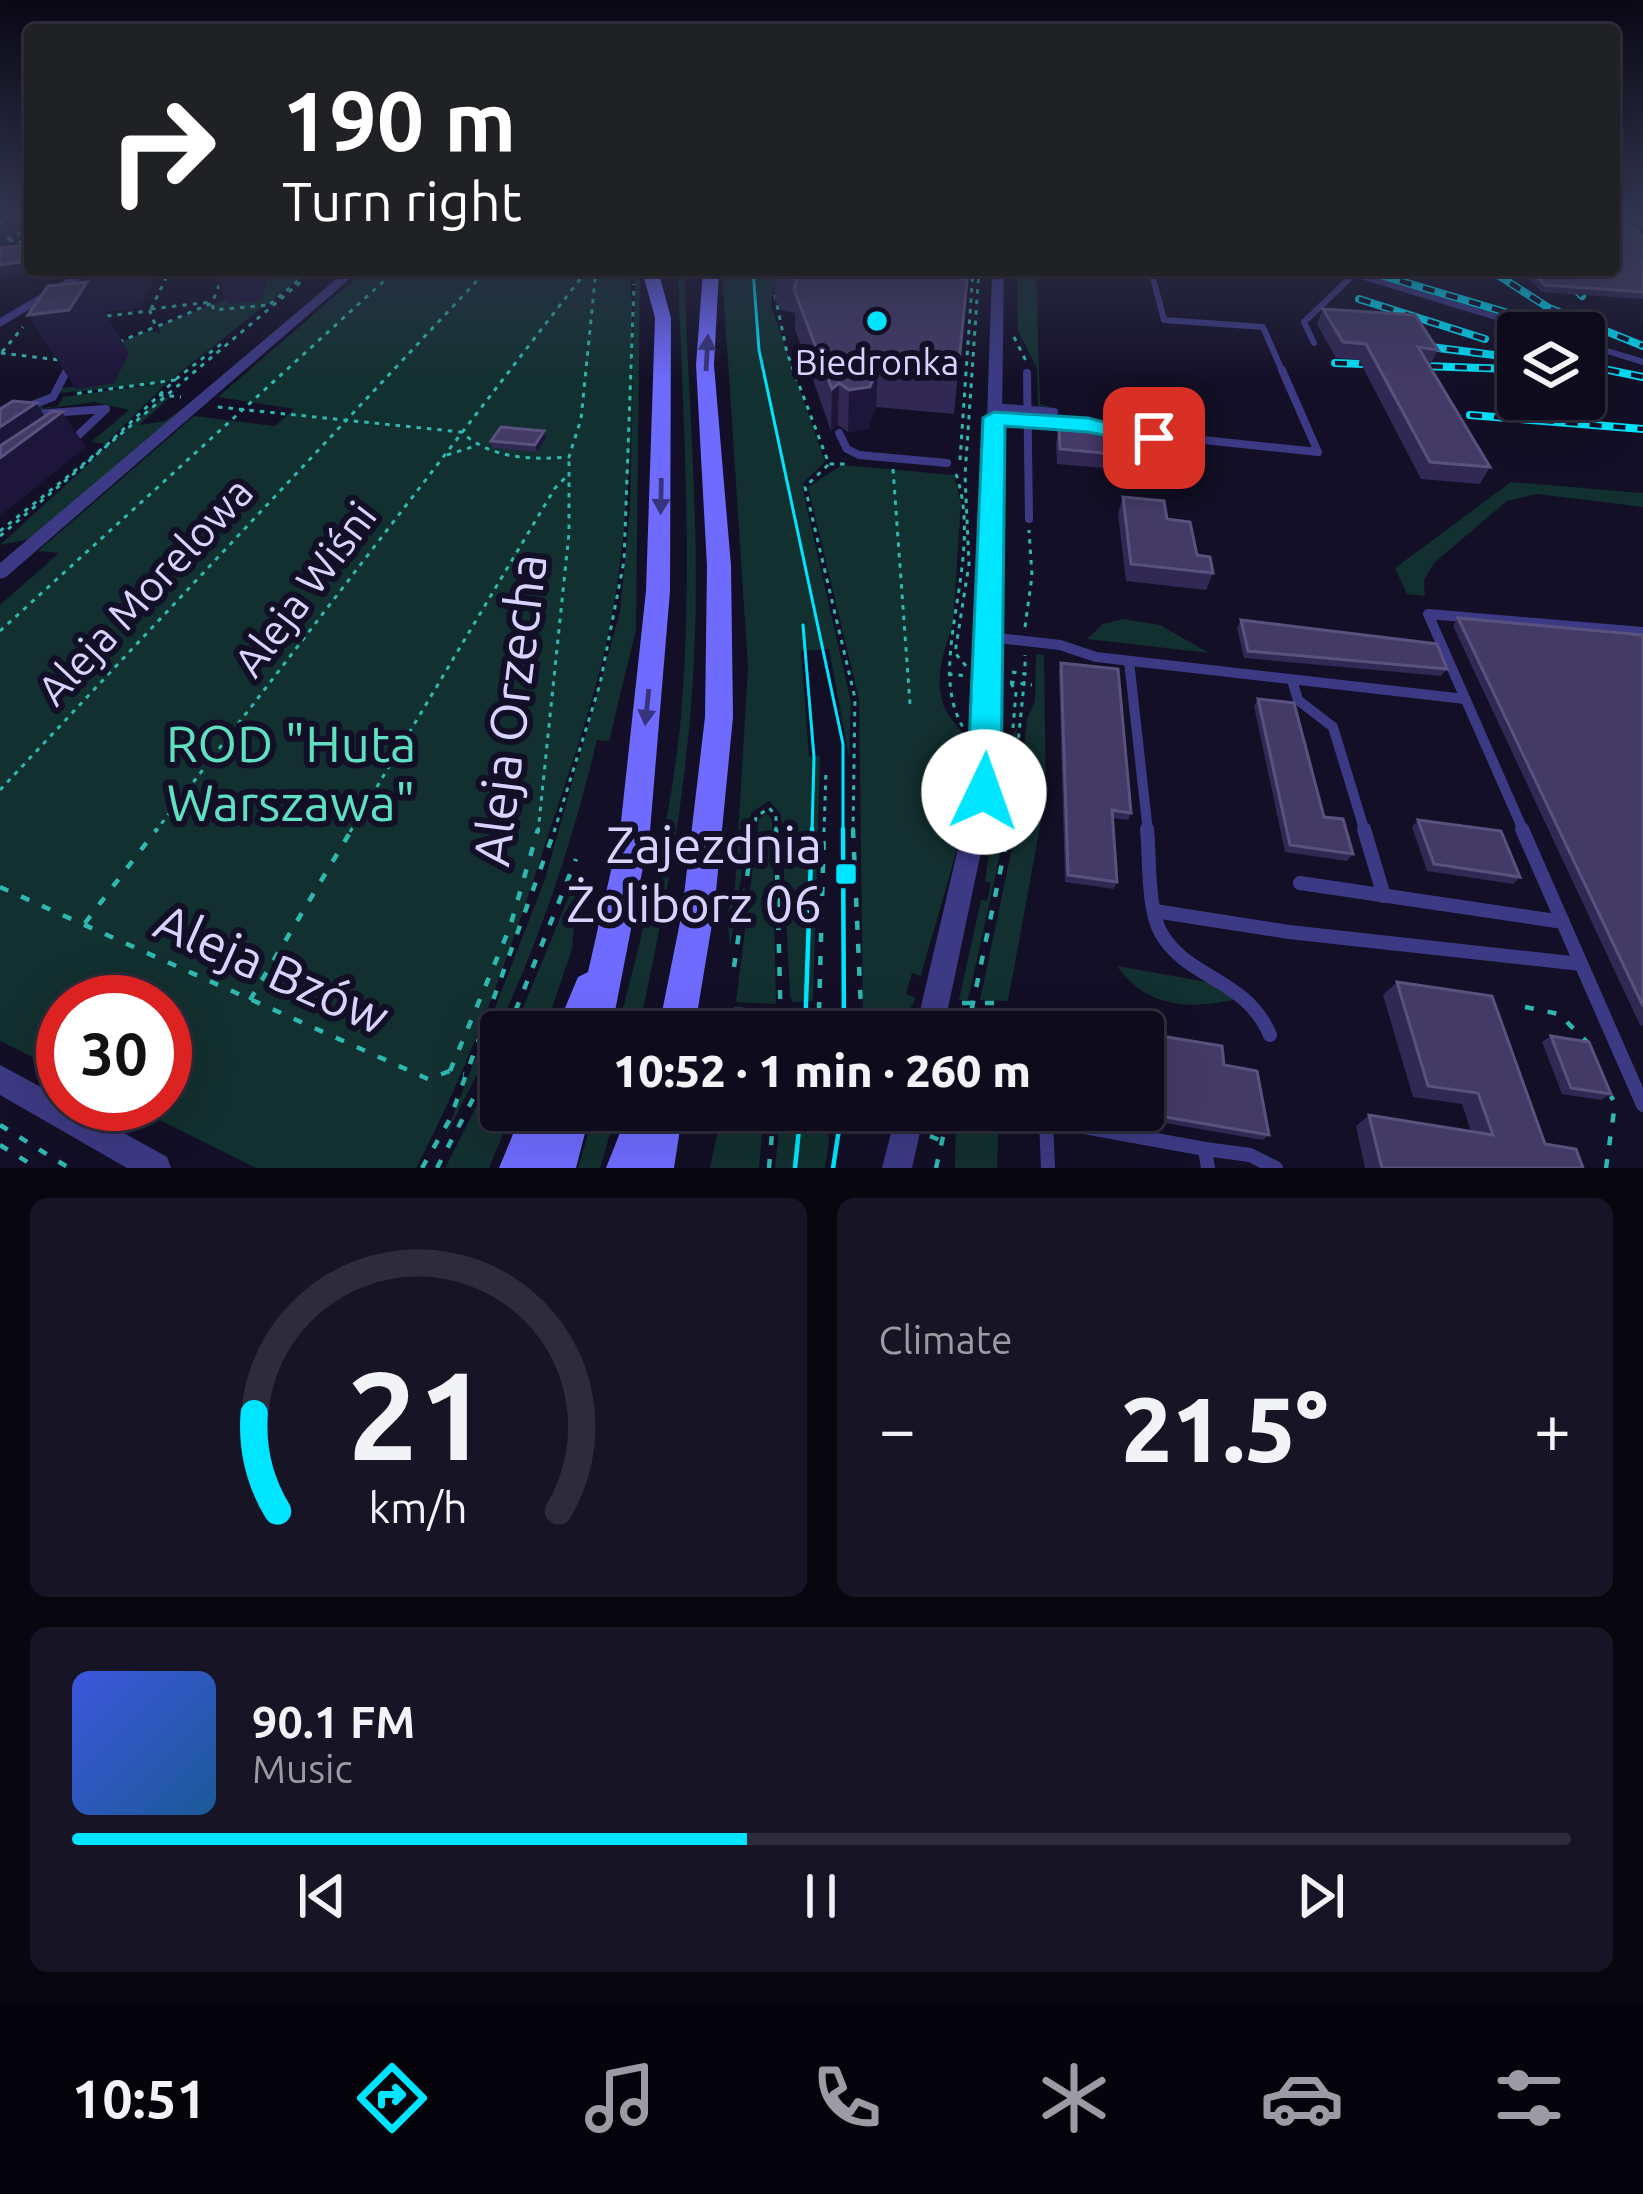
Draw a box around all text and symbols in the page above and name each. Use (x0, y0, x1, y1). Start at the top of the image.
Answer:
icon: right (84, 72, 240, 228)
text: 190 m (282, 73, 516, 167)
text: Turn right (282, 171, 522, 231)
marker: Biedronka (864, 308, 890, 334)
map controls (1497, 312, 1605, 420)
button: layers (1497, 312, 1605, 420)
one-way arrow (697, 334, 716, 371)
place label: Biedronka (795, 341, 959, 382)
pin (1103, 387, 1205, 489)
icon: arrive (1121, 405, 1187, 471)
street label: Aleja Morelowa (28, 468, 262, 714)
one-way arrow (651, 478, 670, 516)
street label: Aleja Wiśni (224, 493, 385, 685)
street label: Aleja Orzecha (461, 550, 557, 869)
one-way arrow (637, 689, 656, 726)
park label: ROD "Huta Warszawa" (166, 714, 416, 831)
position arrow (921, 729, 1047, 855)
place label: Zajezdnia Żoliborz 06 (566, 815, 822, 932)
marker: Zajezdnia Żoliborz 06 (833, 861, 859, 887)
street label: Aleja Bzów (147, 891, 398, 1045)
speed limit sign: 30 (36, 975, 192, 1131)
text: 10:52 · 1 min · 260 m (613, 1045, 1031, 1096)
text: Climate (879, 1318, 1013, 1361)
text: 21 (348, 1344, 489, 1484)
text: 21.5° (1121, 1378, 1328, 1479)
text: − (879, 1391, 916, 1465)
text: + (1534, 1391, 1571, 1465)
text: km/h (369, 1482, 468, 1530)
text: 90.1 FM (252, 1696, 415, 1747)
text: Music (252, 1747, 353, 1790)
icon: previous (289, 1863, 355, 1929)
icon: pause (788, 1863, 854, 1929)
icon: next (1288, 1863, 1354, 1929)
icon: directions (350, 2056, 434, 2140)
icon: music (578, 2056, 662, 2140)
icon: phone (805, 2056, 889, 2140)
icon: climate (1032, 2056, 1116, 2140)
icon: car (1260, 2056, 1344, 2140)
icon: filters (1487, 2056, 1571, 2140)
text: 10:51 (72, 2068, 207, 2128)

